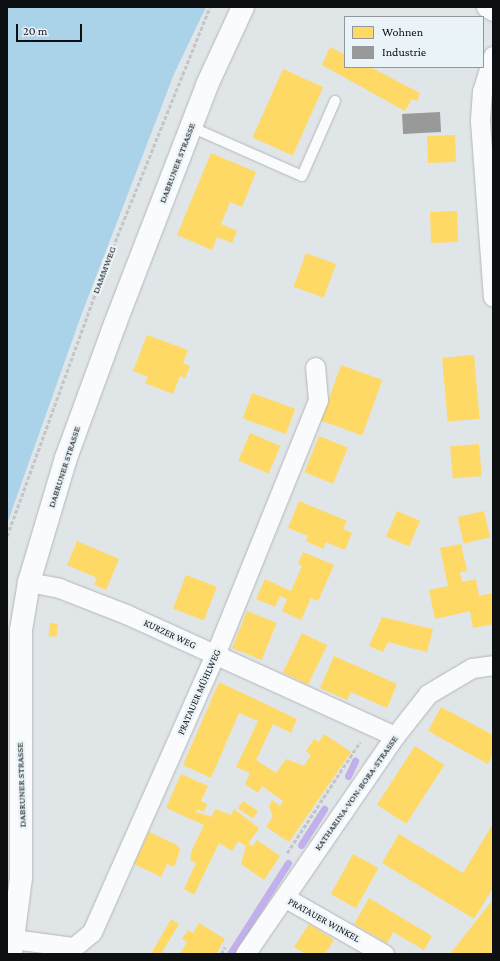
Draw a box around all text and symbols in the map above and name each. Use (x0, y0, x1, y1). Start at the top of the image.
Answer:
scale bar (18, 16, 84, 42)
legend (344, 16, 484, 68)
text: 20 m (23, 24, 47, 38)
text: Wohnen (382, 25, 423, 39)
text: Industrie (382, 45, 426, 59)
street label: DABRUNER STRASSE (156, 121, 198, 205)
street label: DAMMWEG (89, 245, 119, 295)
street label: DABRUNER STRASSE (45, 425, 83, 509)
street label: KURZER WEG (142, 617, 198, 651)
street label: PRATAUER MÜHLWEG (175, 647, 223, 737)
street label: KATHARINA-VON-BORA-STRASSE (312, 733, 400, 853)
street label: DABRUNER STRASSE (14, 742, 28, 828)
street label: PRATAUER WINKEL (286, 895, 362, 945)

